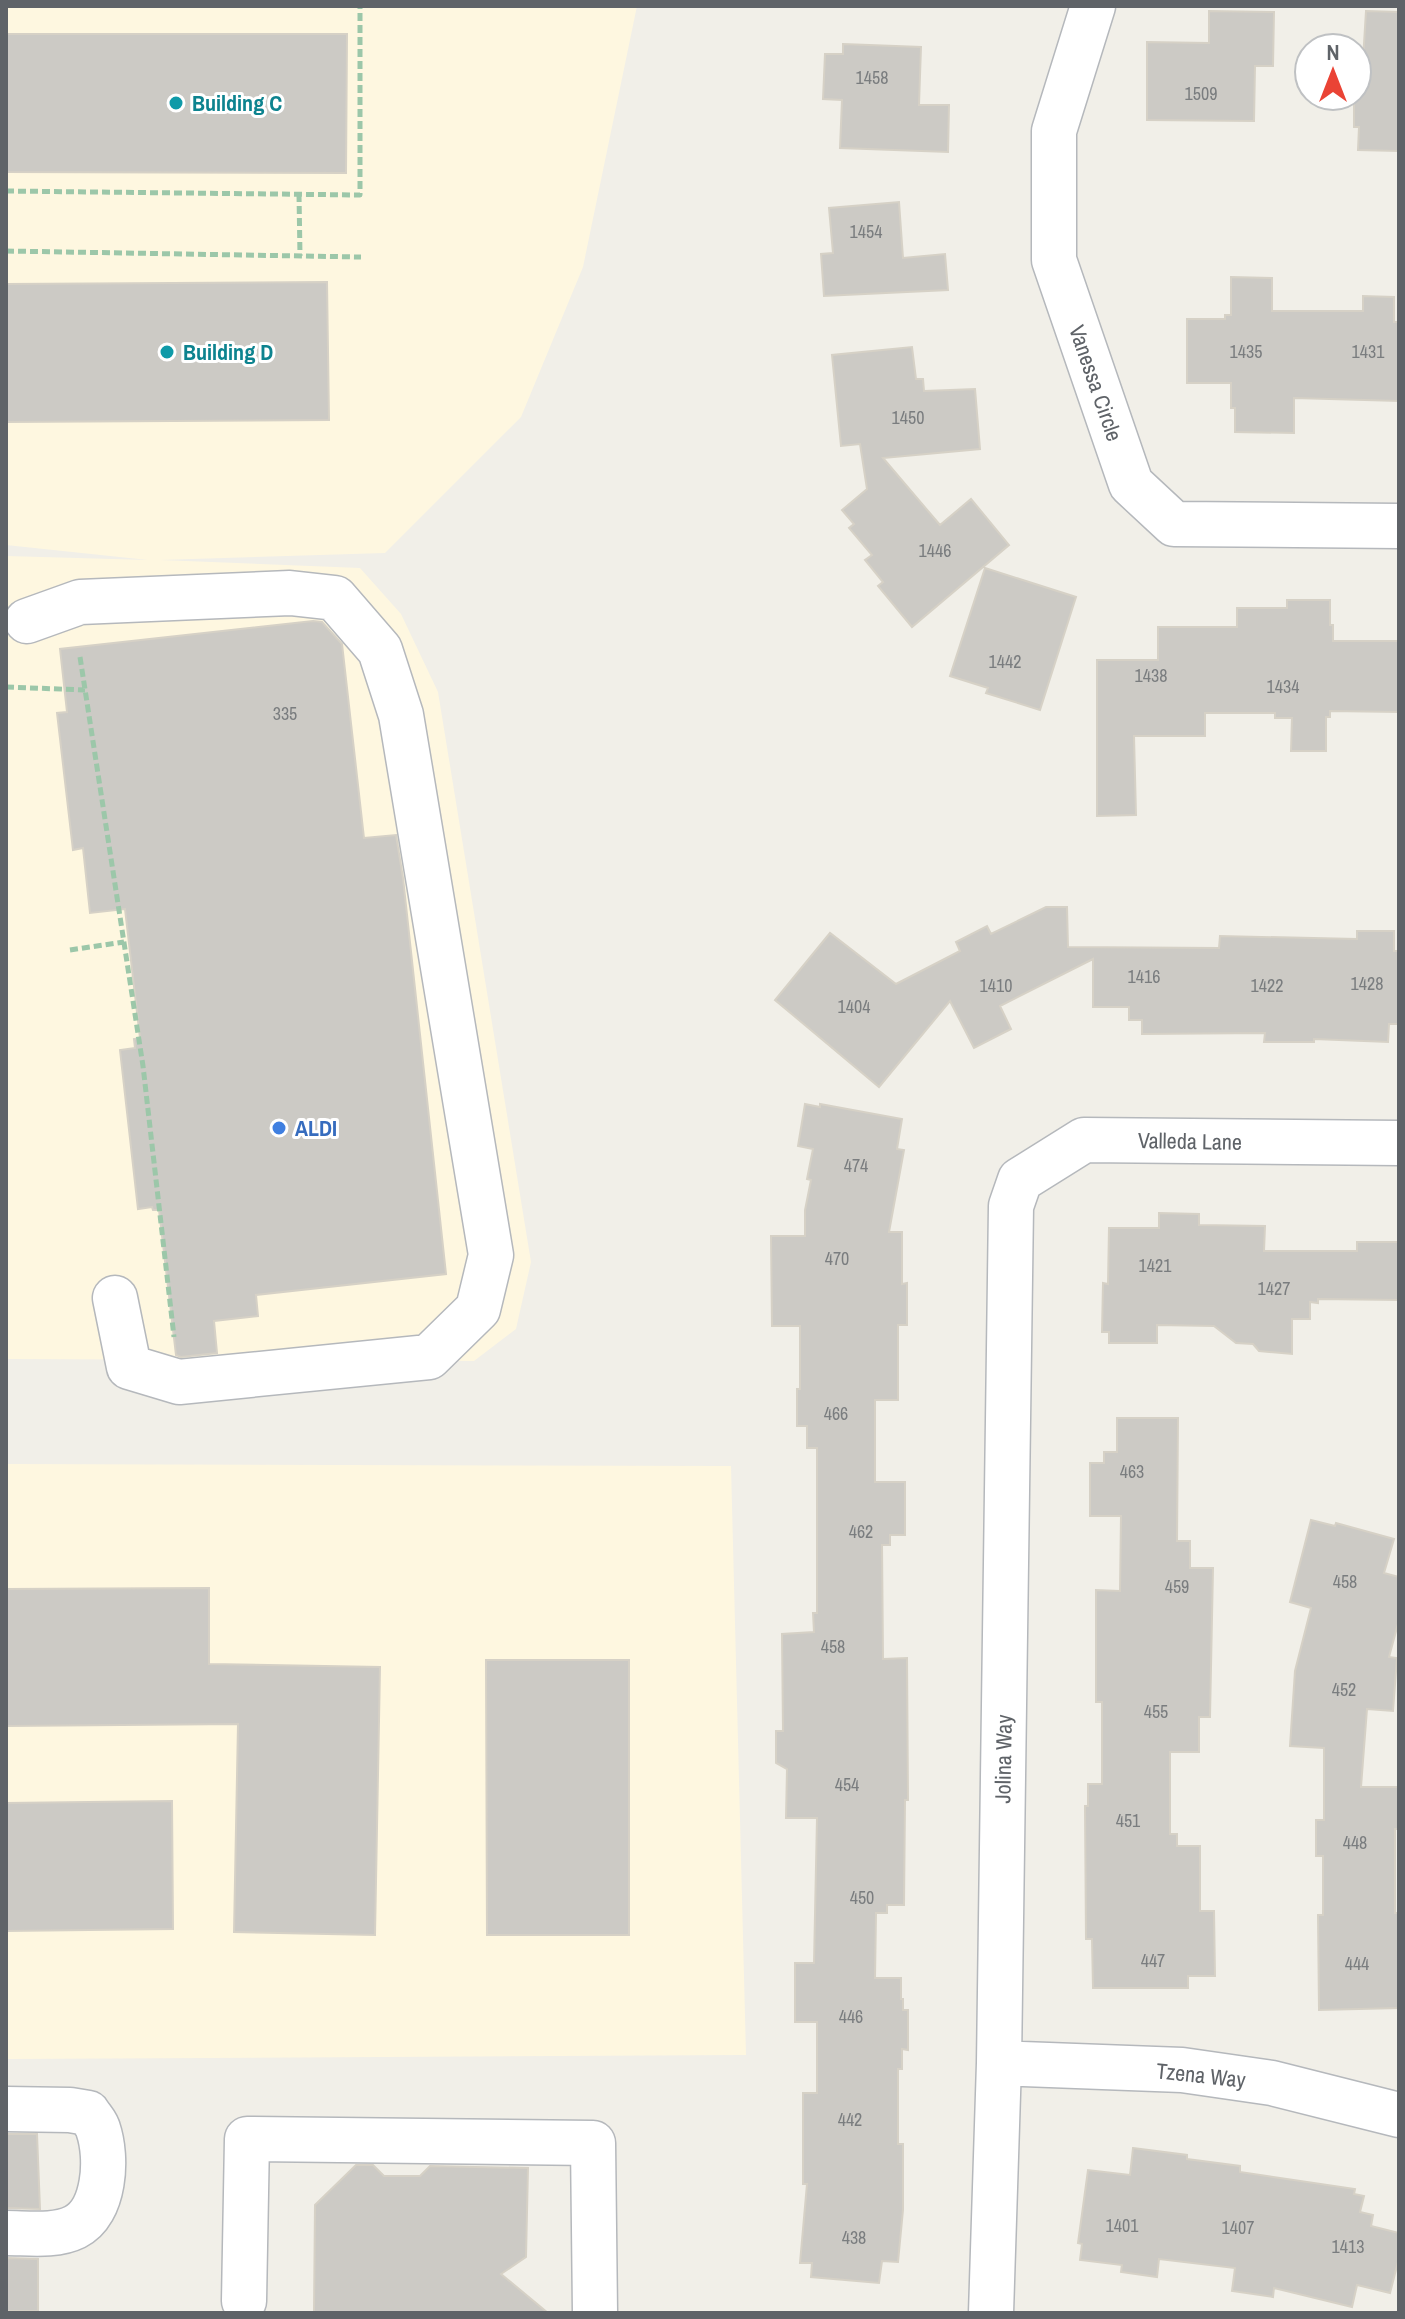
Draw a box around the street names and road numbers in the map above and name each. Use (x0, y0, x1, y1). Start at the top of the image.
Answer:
street label: Vanessa Circle (1062, 321, 1130, 445)
street label: Valleda Lane (1138, 1125, 1242, 1157)
street label: Jolina Way (987, 1714, 1019, 1804)
street label: Tzena Way (1155, 2055, 1247, 2095)

